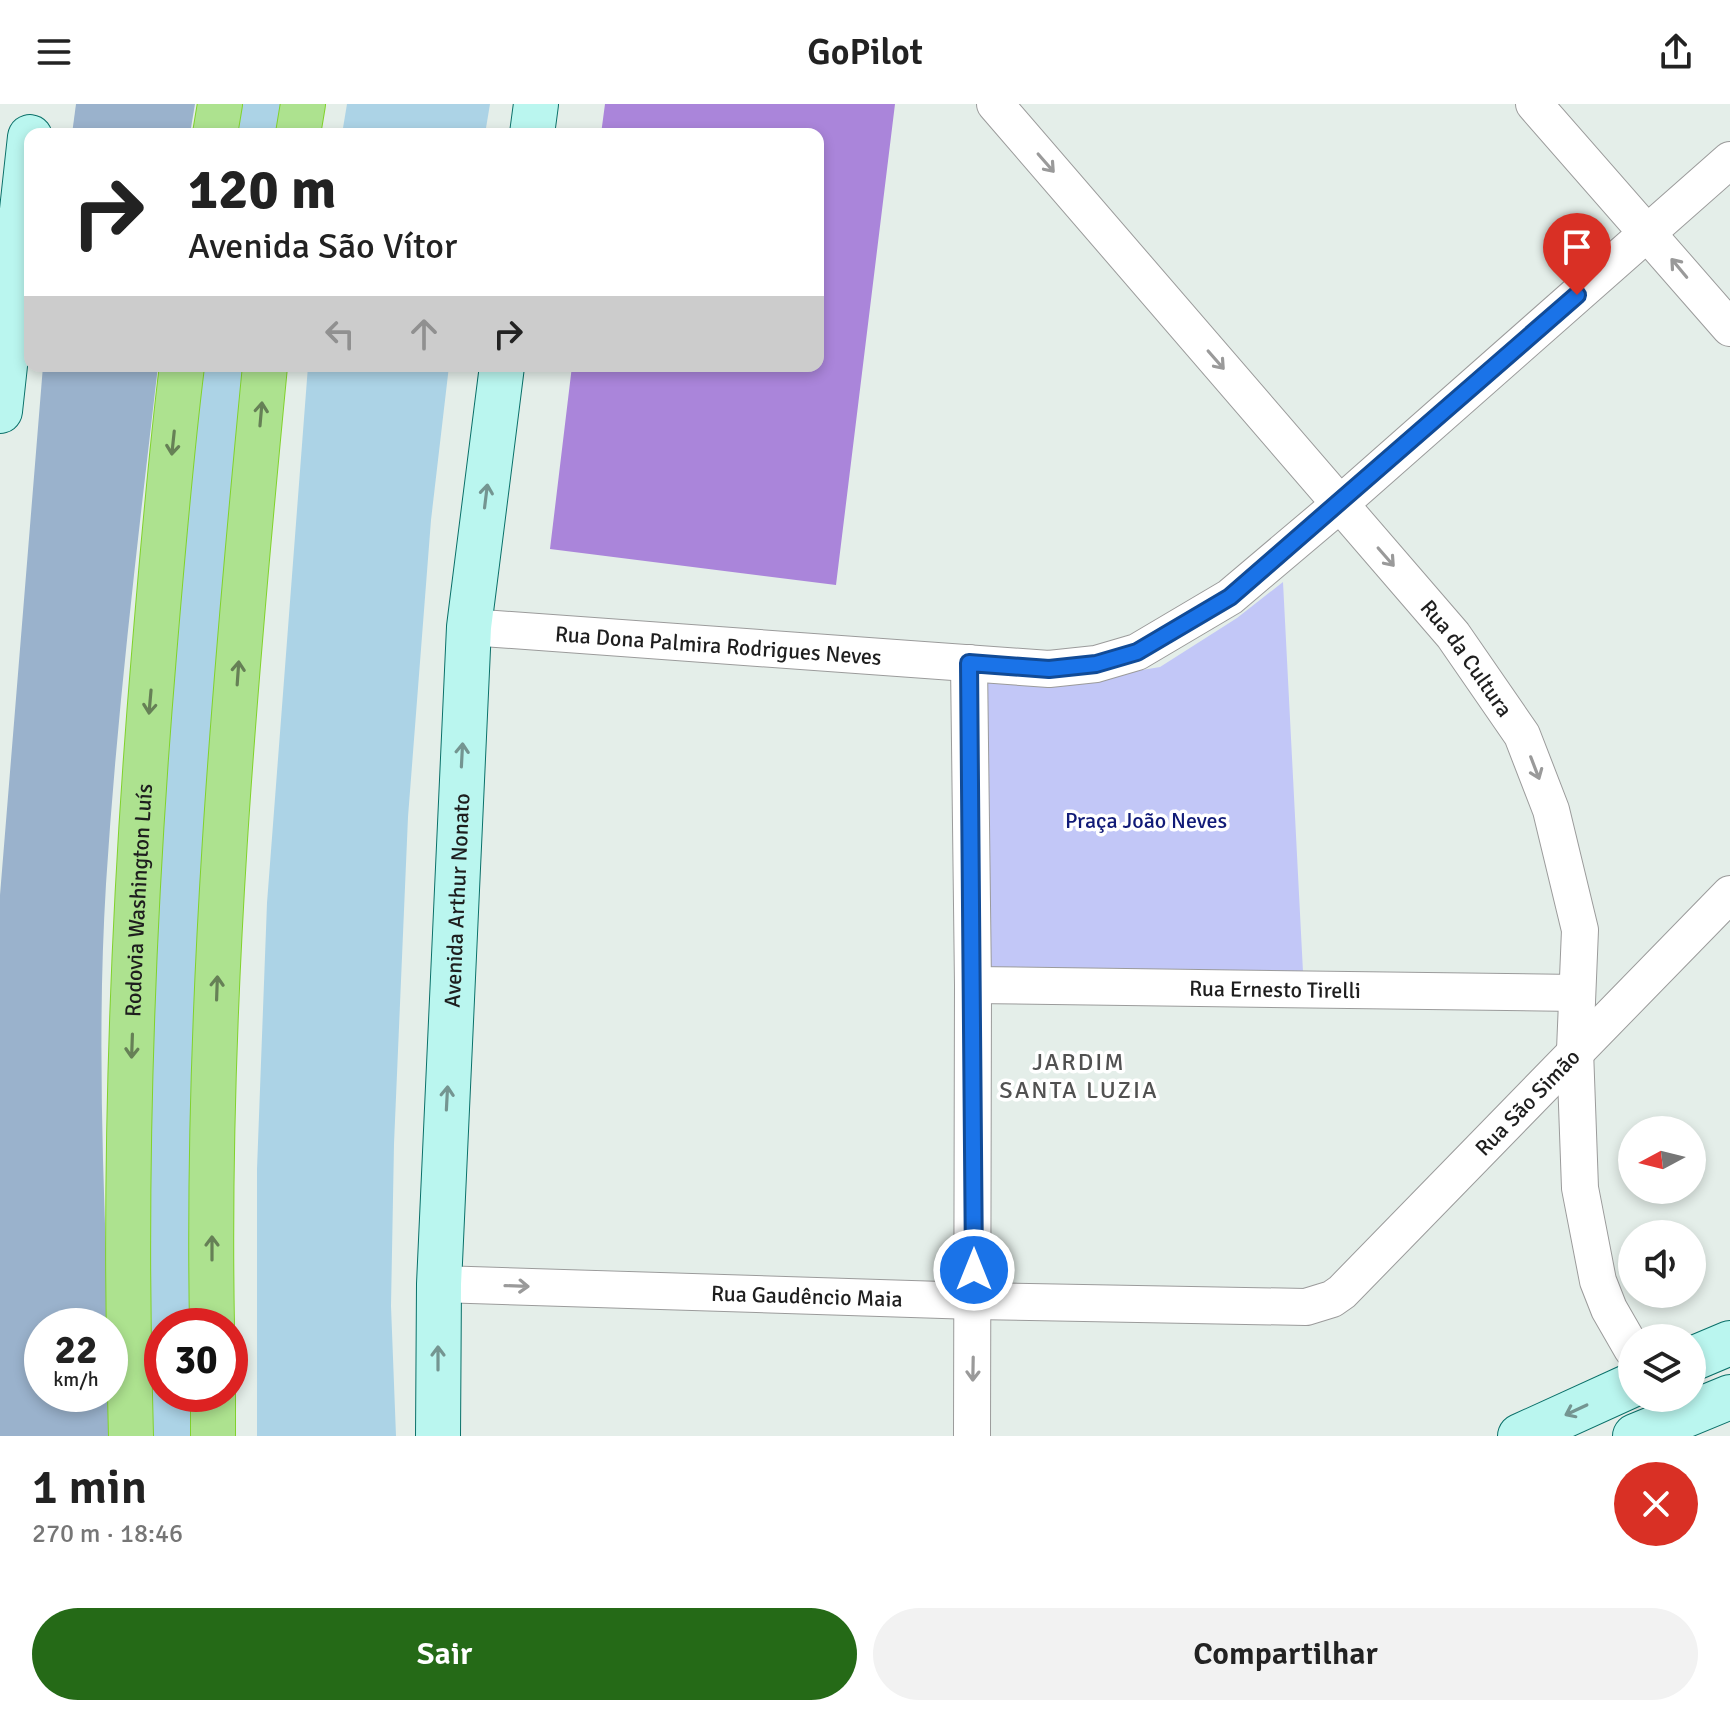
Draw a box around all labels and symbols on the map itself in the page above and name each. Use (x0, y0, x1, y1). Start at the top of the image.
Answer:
one-way arrow (1037, 153, 1055, 173)
pin (1543, 213, 1611, 295)
one-way arrow (1671, 259, 1689, 279)
one-way arrow (1207, 350, 1225, 370)
one-way arrow (253, 401, 268, 428)
one-way arrow (166, 430, 181, 456)
one-way arrow (478, 483, 493, 510)
one-way arrow (1376, 546, 1394, 566)
street label: Rua da Cultura (1415, 594, 1518, 722)
street label: Rua Dona Palmira Rodrigues Neves (554, 620, 882, 671)
one-way arrow (231, 660, 246, 687)
one-way arrow (142, 688, 157, 715)
one-way arrow (455, 742, 470, 769)
one-way arrow (1529, 755, 1543, 780)
street label: Rodovia Washington Luís (119, 783, 158, 1017)
street label: Avenida Arthur Nonato (439, 793, 475, 1008)
park label: Praça João Neves (1065, 807, 1227, 834)
one-way arrow (210, 975, 225, 1002)
street label: Rua Ernesto Tirelli (1189, 975, 1361, 1004)
one-way arrow (124, 1032, 139, 1059)
street label: Rua São Simão (1469, 1043, 1586, 1161)
district label: JARDIM SANTA LUZIA (999, 1047, 1159, 1105)
one-way arrow (440, 1085, 455, 1112)
north arrow (1618, 1116, 1706, 1204)
position arrow (932, 1228, 1016, 1312)
one-way arrow (204, 1235, 220, 1262)
one-way arrow (503, 1279, 530, 1294)
street label: Rua Gaudêncio Maia (711, 1280, 903, 1313)
speed limit sign: 30 (144, 1308, 248, 1412)
one-way arrow (430, 1345, 446, 1372)
one-way arrow (965, 1355, 981, 1382)
one-way arrow (1564, 1403, 1588, 1418)

